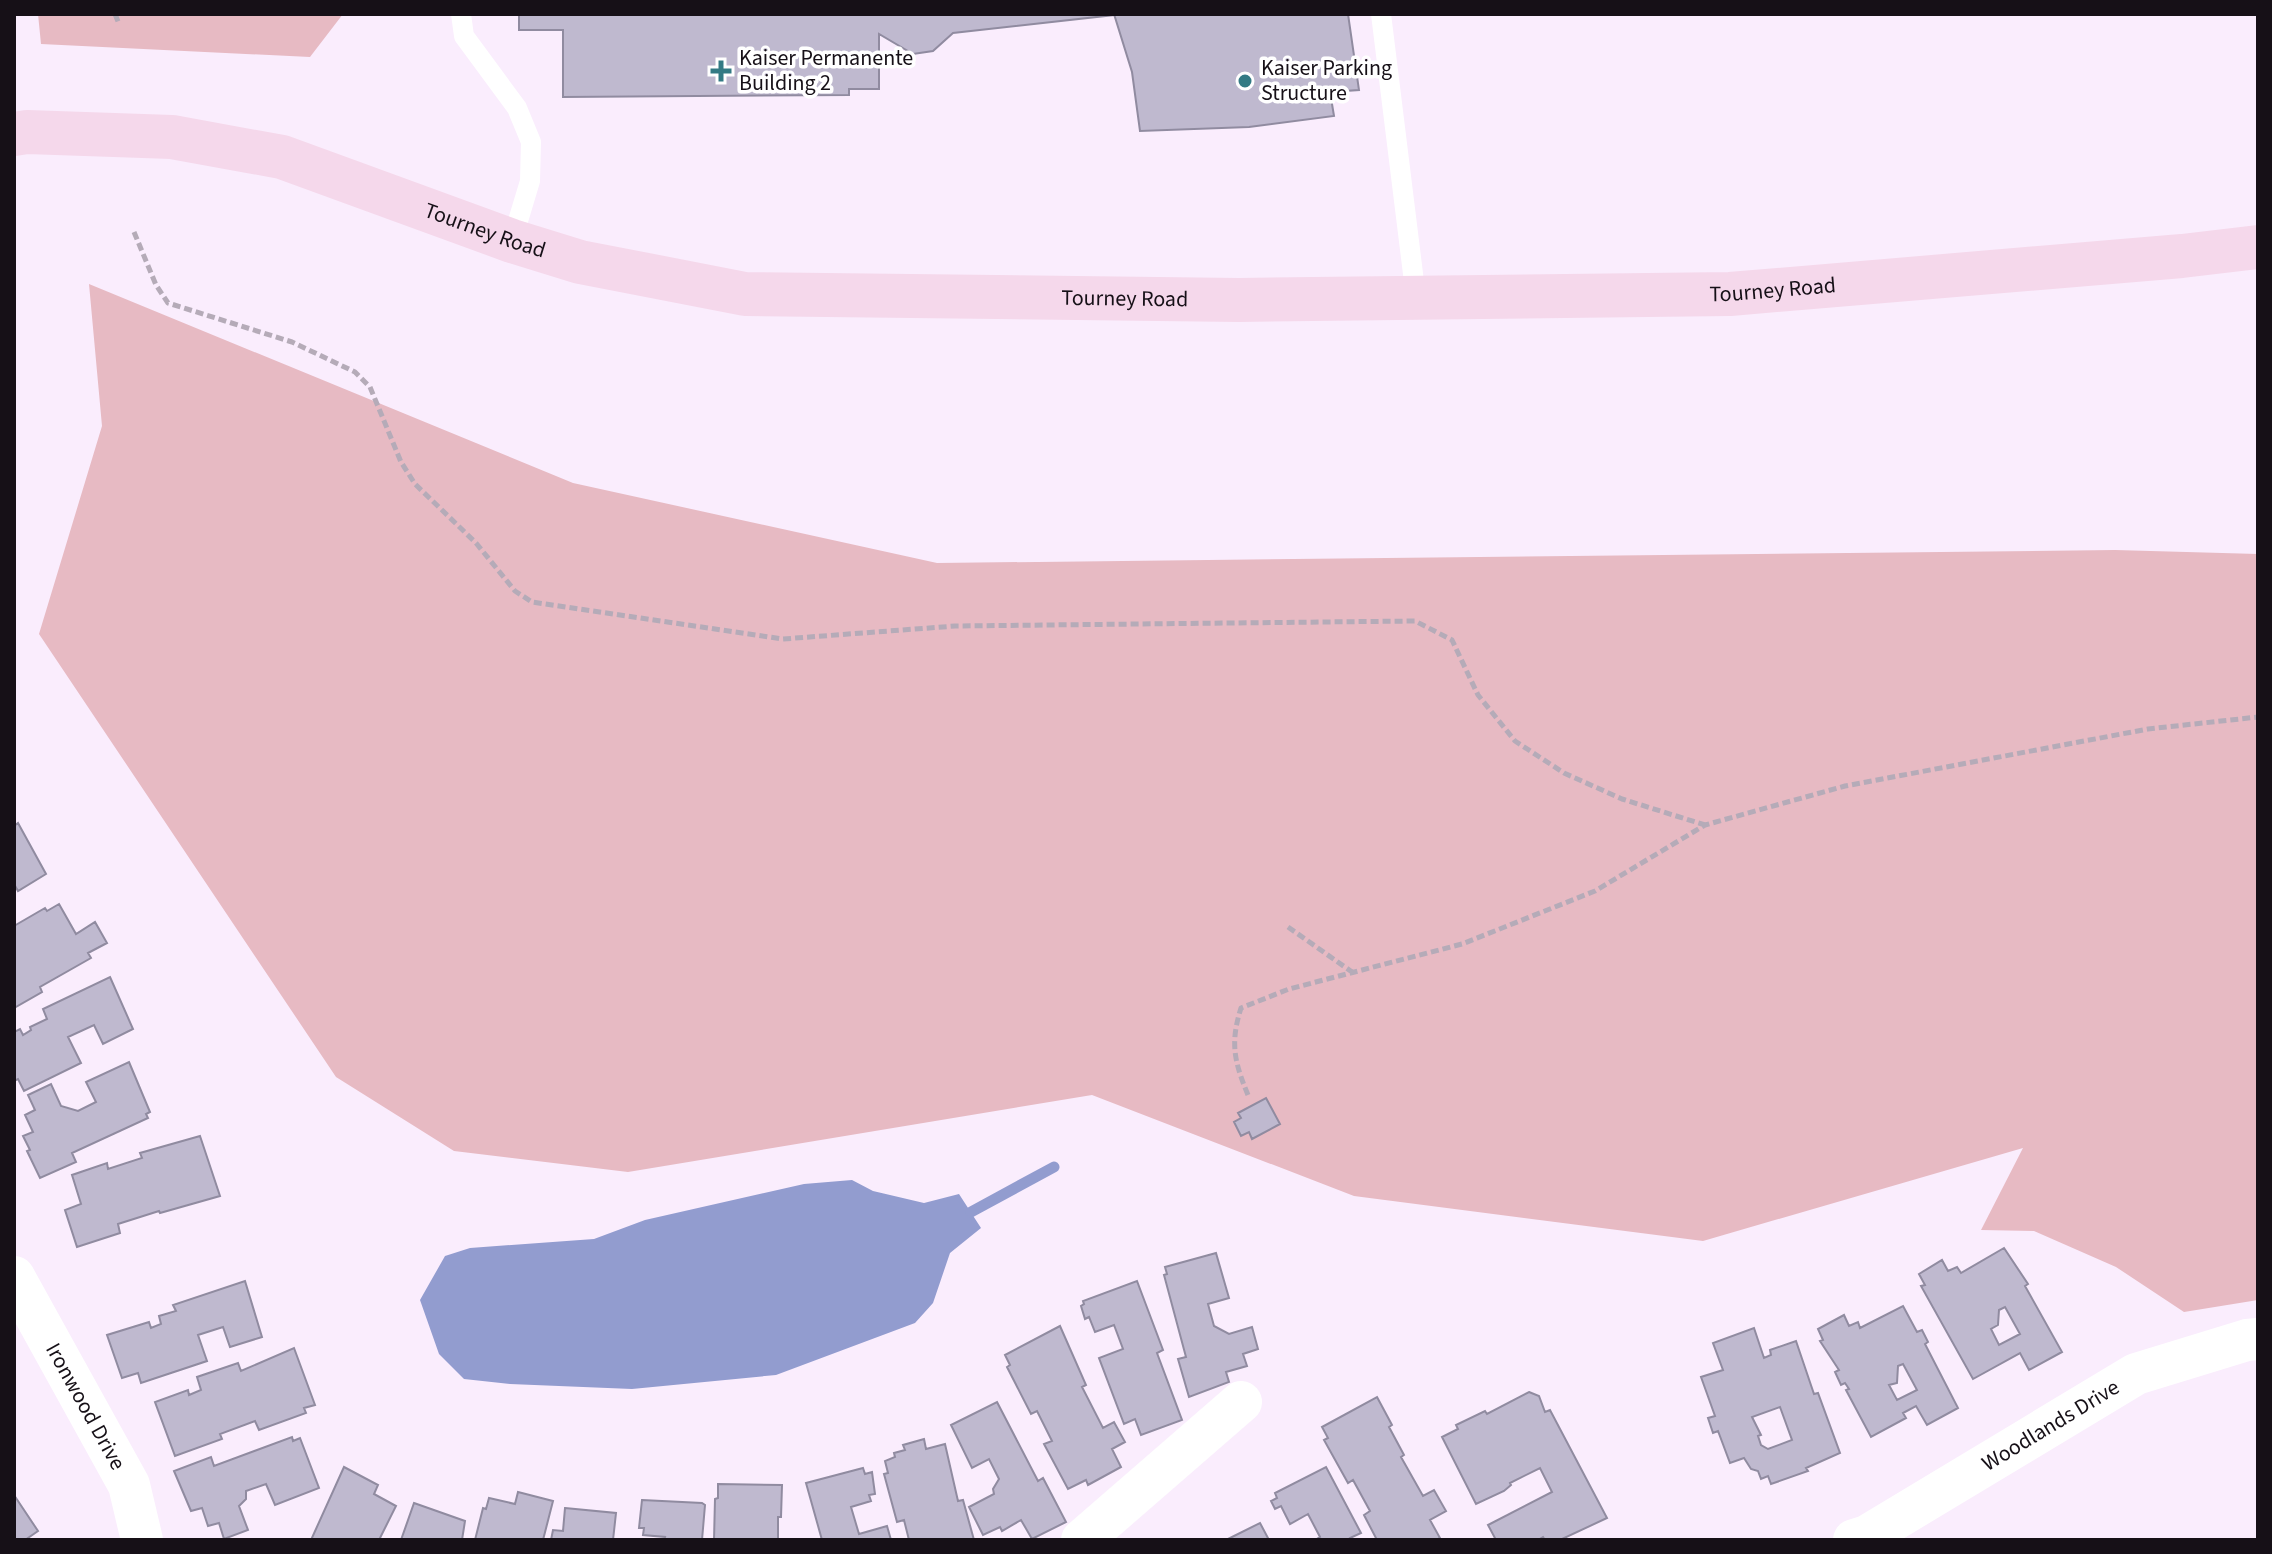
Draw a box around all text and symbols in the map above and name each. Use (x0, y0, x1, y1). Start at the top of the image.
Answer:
place label: Kaiser Permanente Building 2 (739, 42, 913, 99)
place label: Kaiser Parking Structure (1261, 52, 1392, 109)
marker: Kaiser Permanente Building 2 (710, 60, 732, 82)
marker: Kaiser Parking Structure (1236, 72, 1254, 90)
street label: Tourney Road (420, 194, 550, 266)
street label: Tourney Road (1709, 269, 1837, 310)
street label: Tourney Road (1061, 282, 1188, 315)
street label: Ironwood Drive (37, 1337, 134, 1476)
street label: Woodlands Drive (1976, 1371, 2126, 1479)

